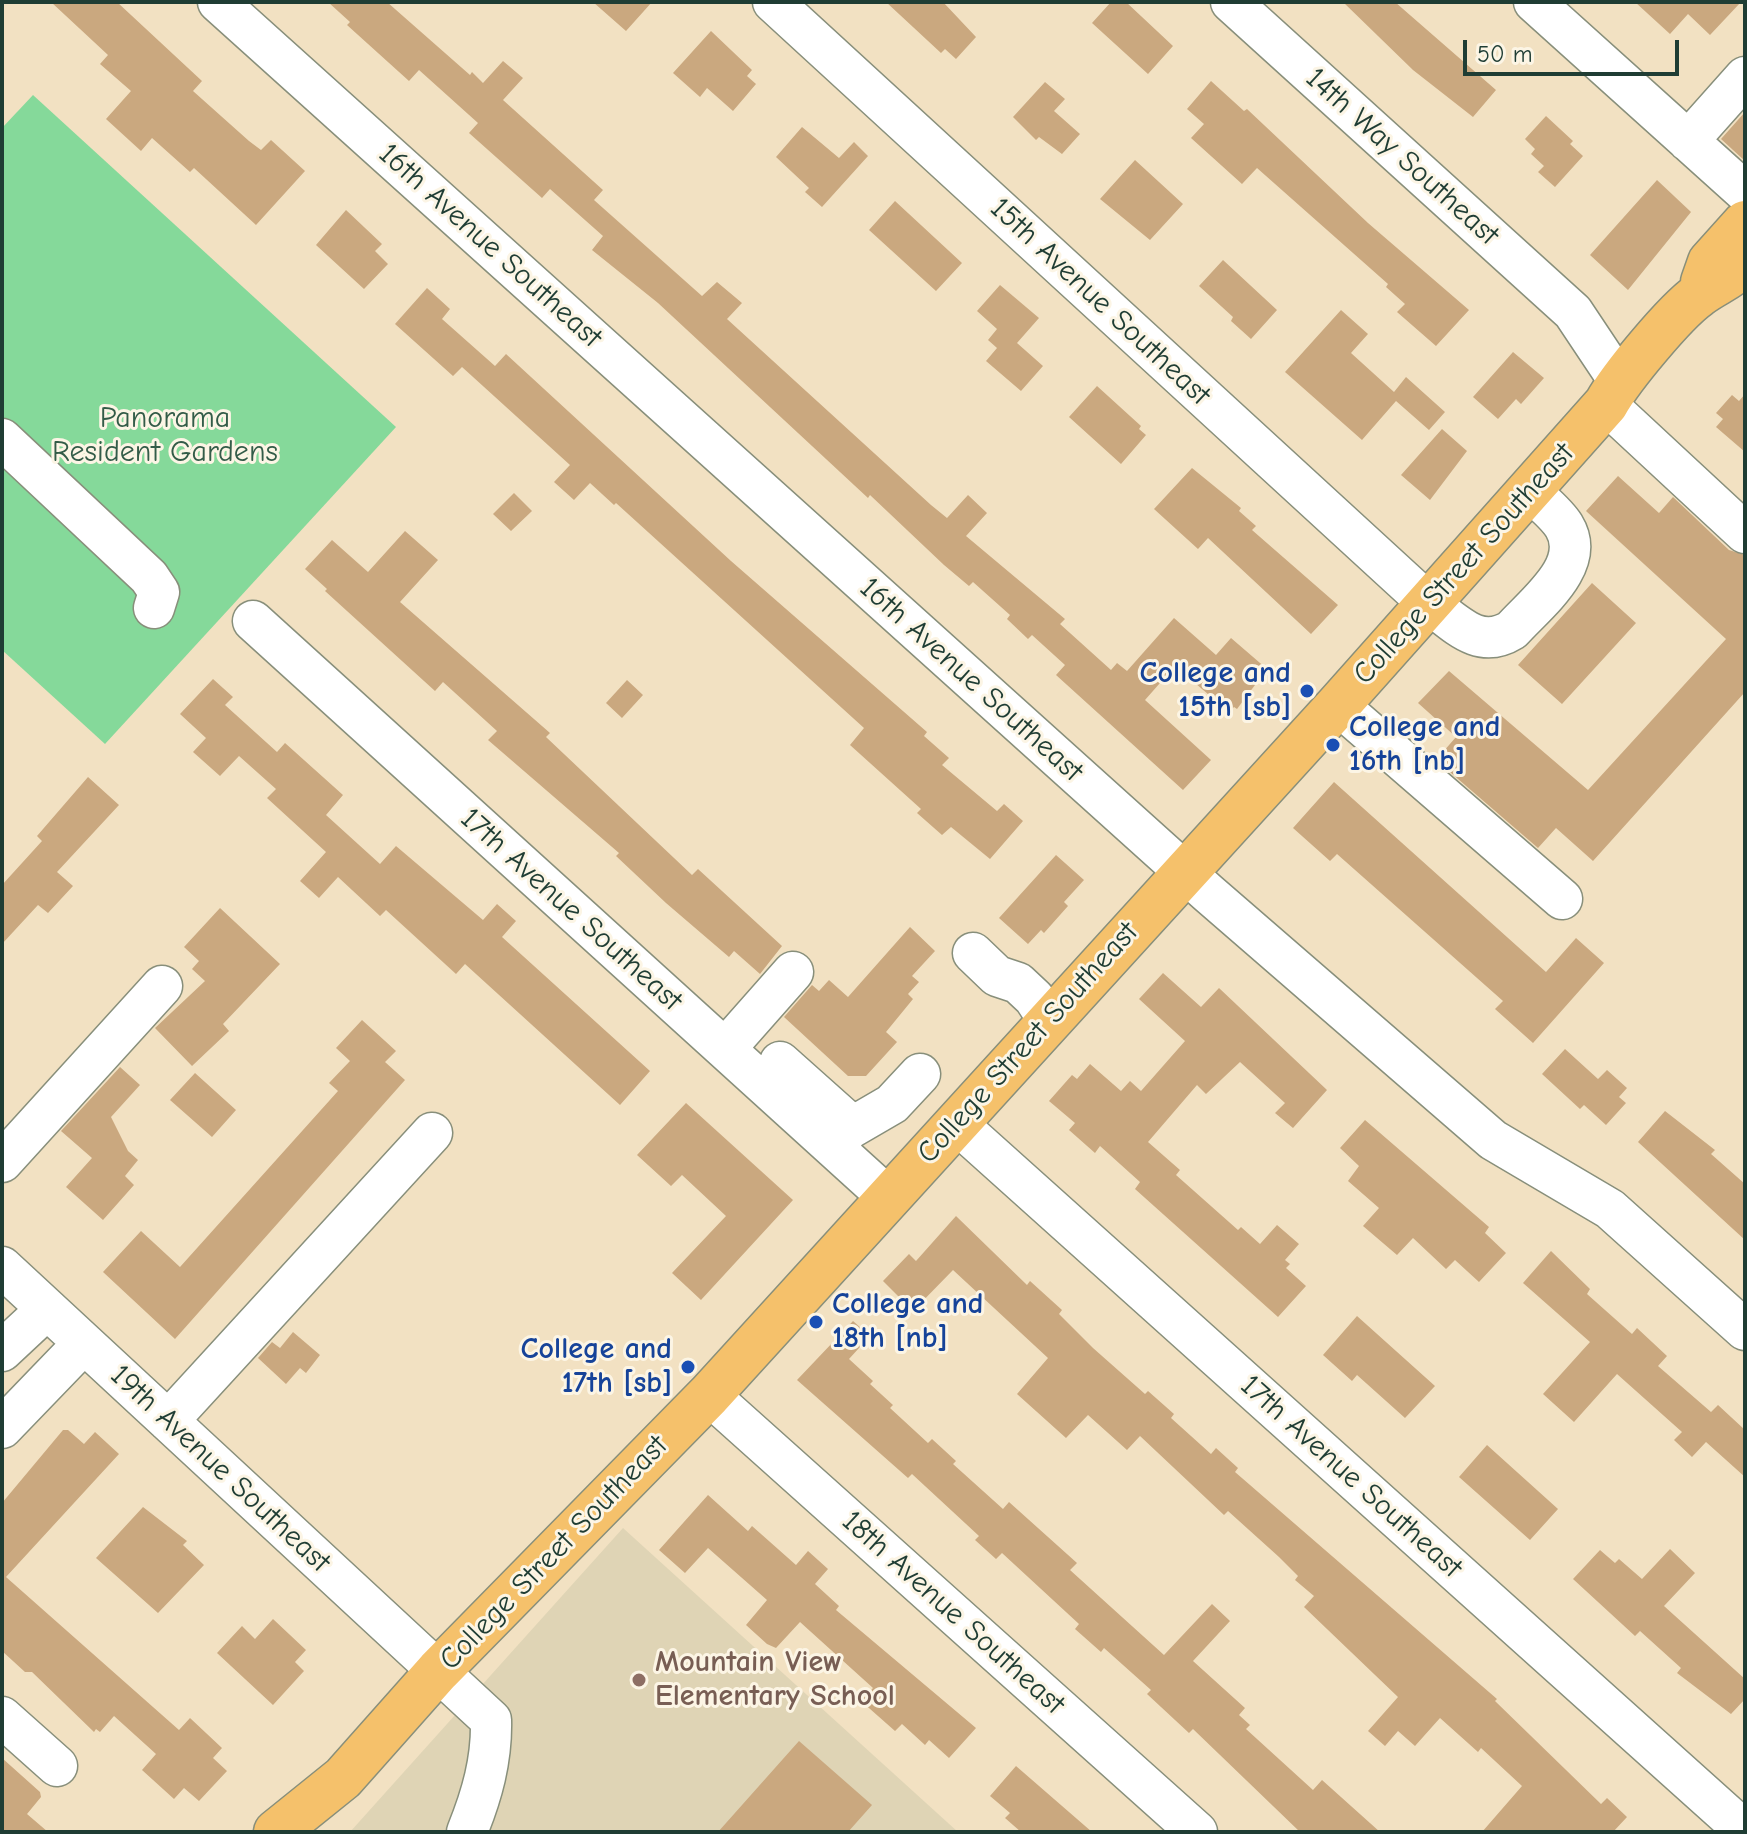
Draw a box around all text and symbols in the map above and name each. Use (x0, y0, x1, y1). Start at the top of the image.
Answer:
scale bar (1467, 24, 1683, 74)
text: 50 m (1477, 40, 1533, 68)
street label: 14th Way Southeast (1298, 61, 1506, 253)
street label: 16th Avenue Southeast (371, 136, 609, 356)
street label: 15th Avenue Southeast (982, 191, 1218, 413)
park label: Panorama Resident Gardens (52, 401, 278, 472)
street label: College Street Southeast (1346, 436, 1582, 692)
street label: 16th Avenue Southeast (852, 570, 1090, 790)
place label: College and 15th [sb] (1140, 656, 1291, 726)
marker: College and 15th [sb] (1298, 682, 1316, 700)
place label: College and 16th [nb] (1349, 710, 1500, 780)
marker: College and 16th [nb] (1324, 736, 1342, 754)
street label: 17th Avenue Southeast (453, 801, 689, 1019)
street label: College Street Southeast (910, 915, 1146, 1171)
place label: College and 18th [nb] (832, 1287, 983, 1358)
marker: College and 18th [nb] (807, 1313, 825, 1331)
place label: College and 17th [sb] (521, 1332, 672, 1402)
street label: 19th Avenue Southeast (102, 1358, 338, 1580)
marker: College and 17th [sb] (679, 1358, 697, 1376)
street label: 17th Avenue Southeast (1233, 1368, 1469, 1586)
street label: College Street Southeast (432, 1428, 676, 1678)
street label: 18th Avenue Southeast (834, 1503, 1072, 1723)
place label: Mountain View Elementary School (655, 1645, 895, 1716)
marker: Mountain View Elementary School (630, 1671, 648, 1689)

